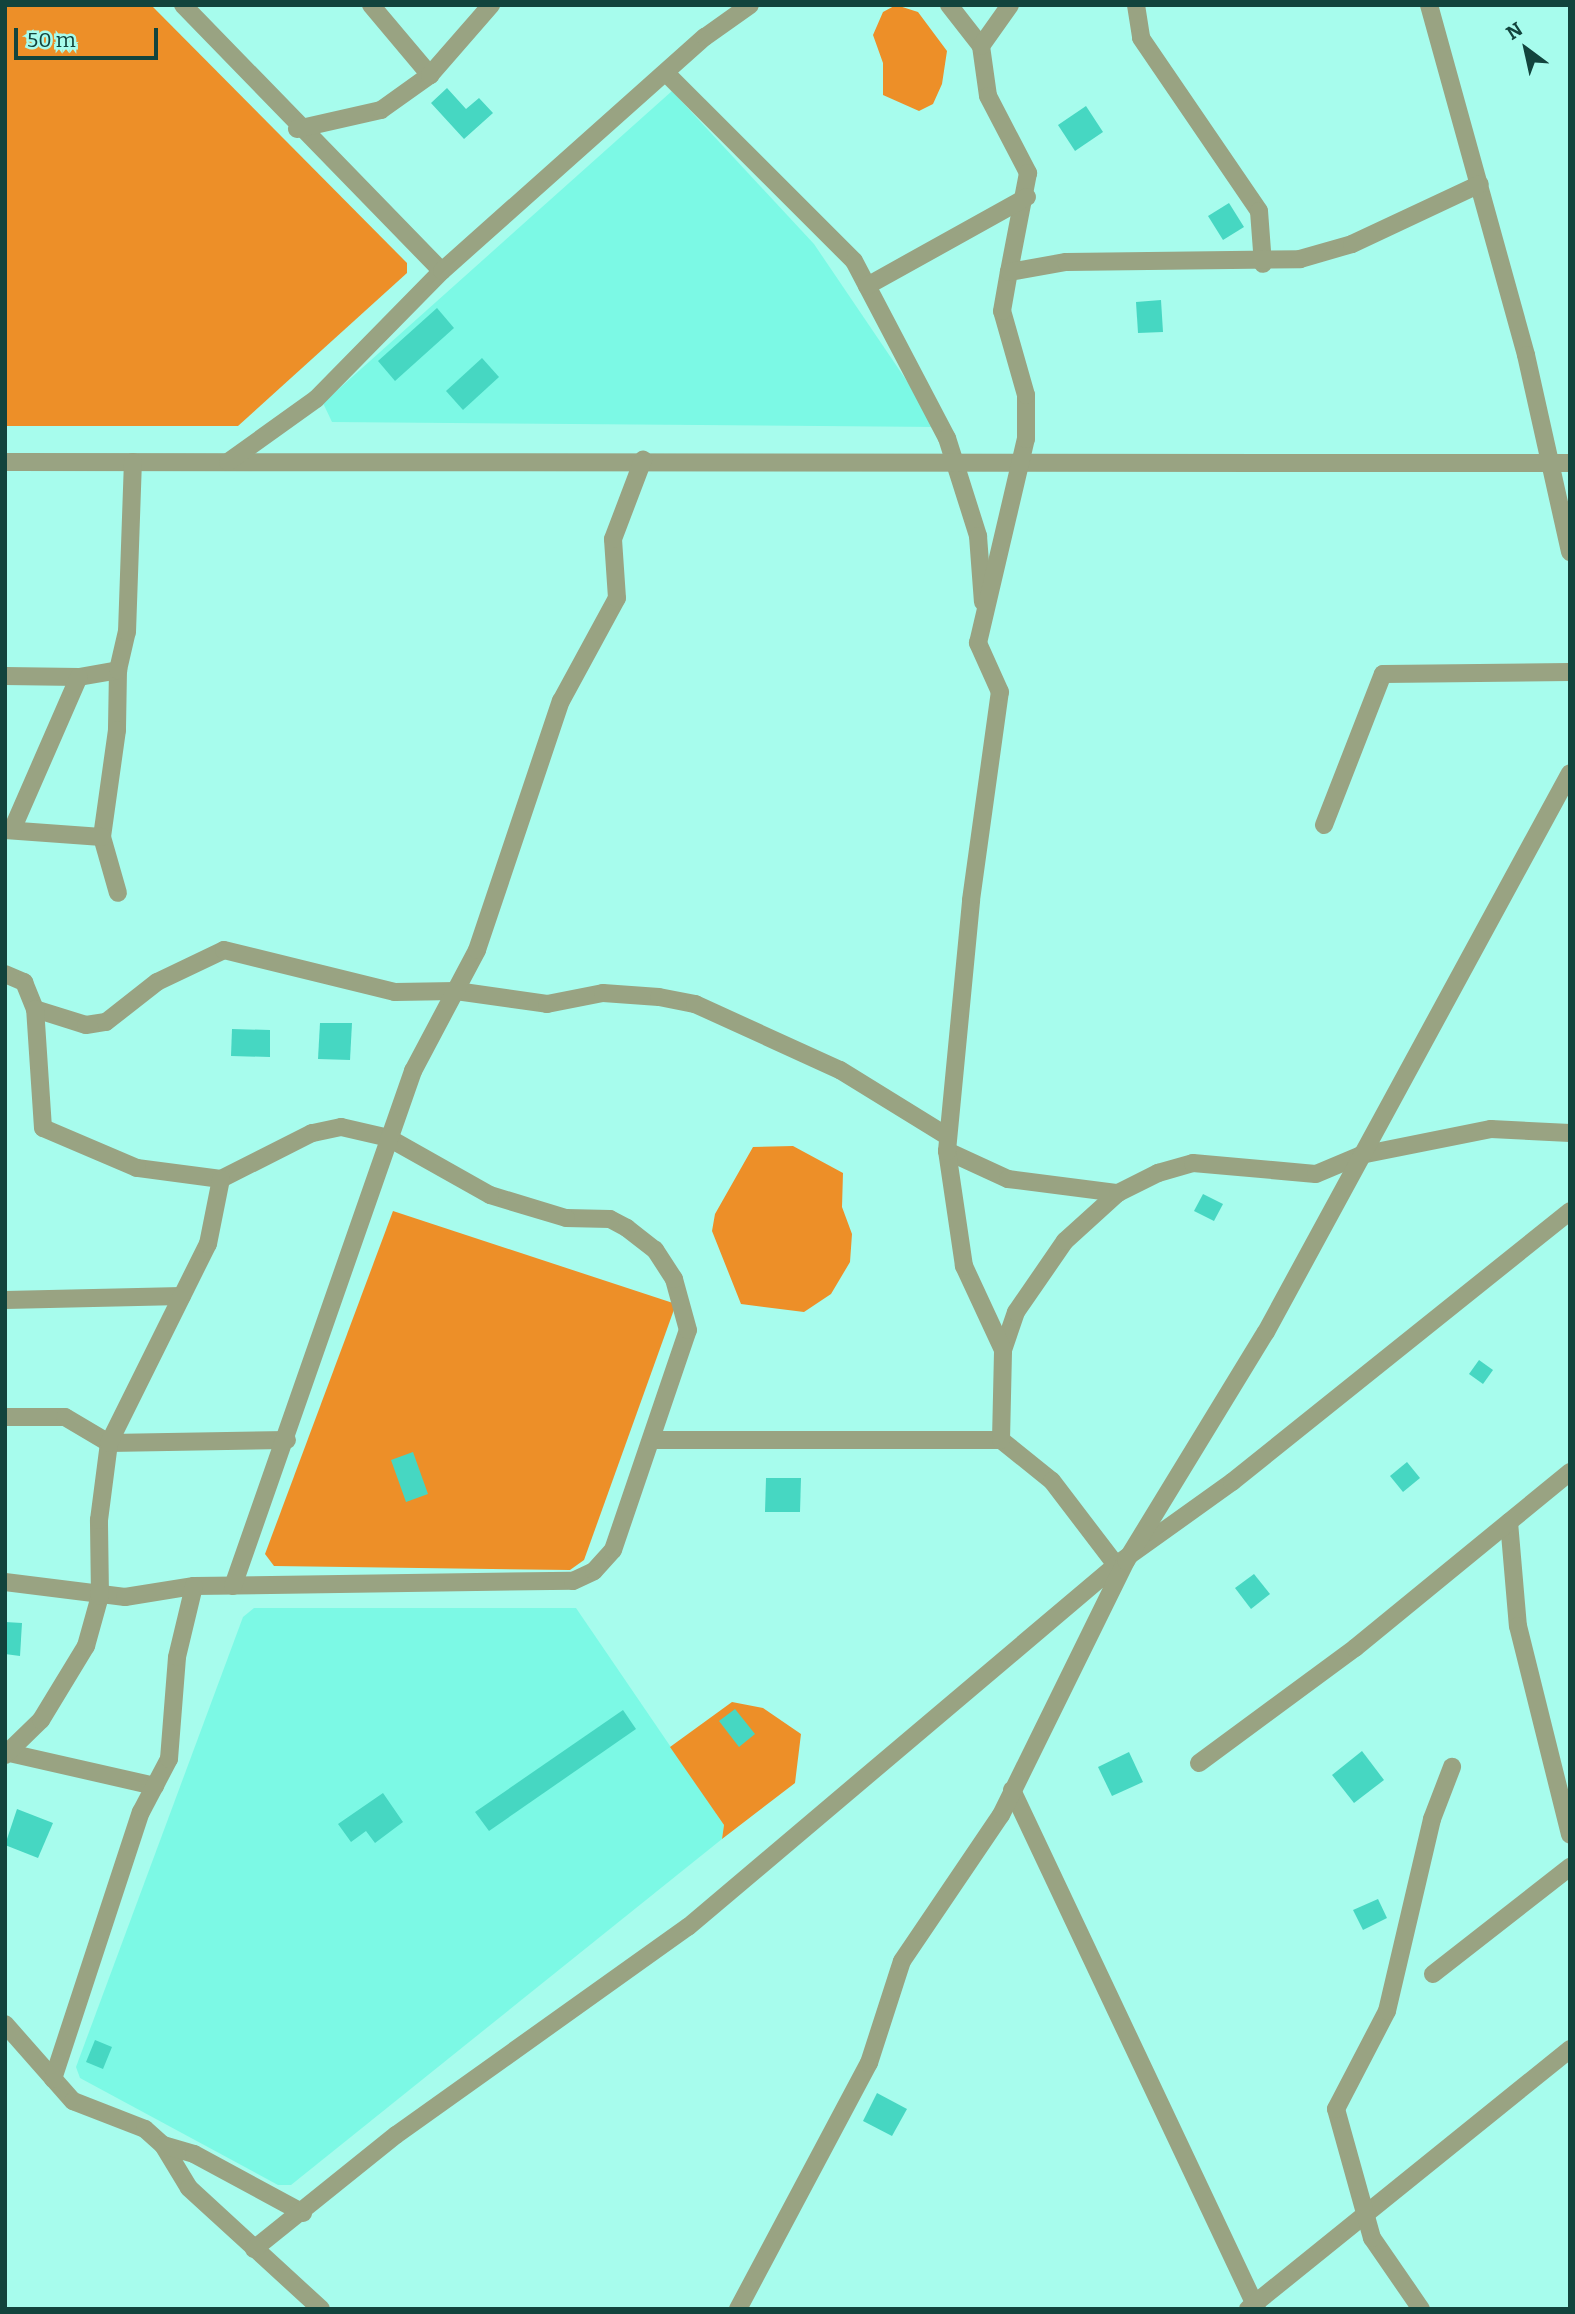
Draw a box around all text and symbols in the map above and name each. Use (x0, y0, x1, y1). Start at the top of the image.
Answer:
scale bar (18, 14, 161, 58)
north arrow (1491, 14, 1561, 84)
text: N (1502, 17, 1527, 45)
text: 50 m (27, 27, 76, 53)

